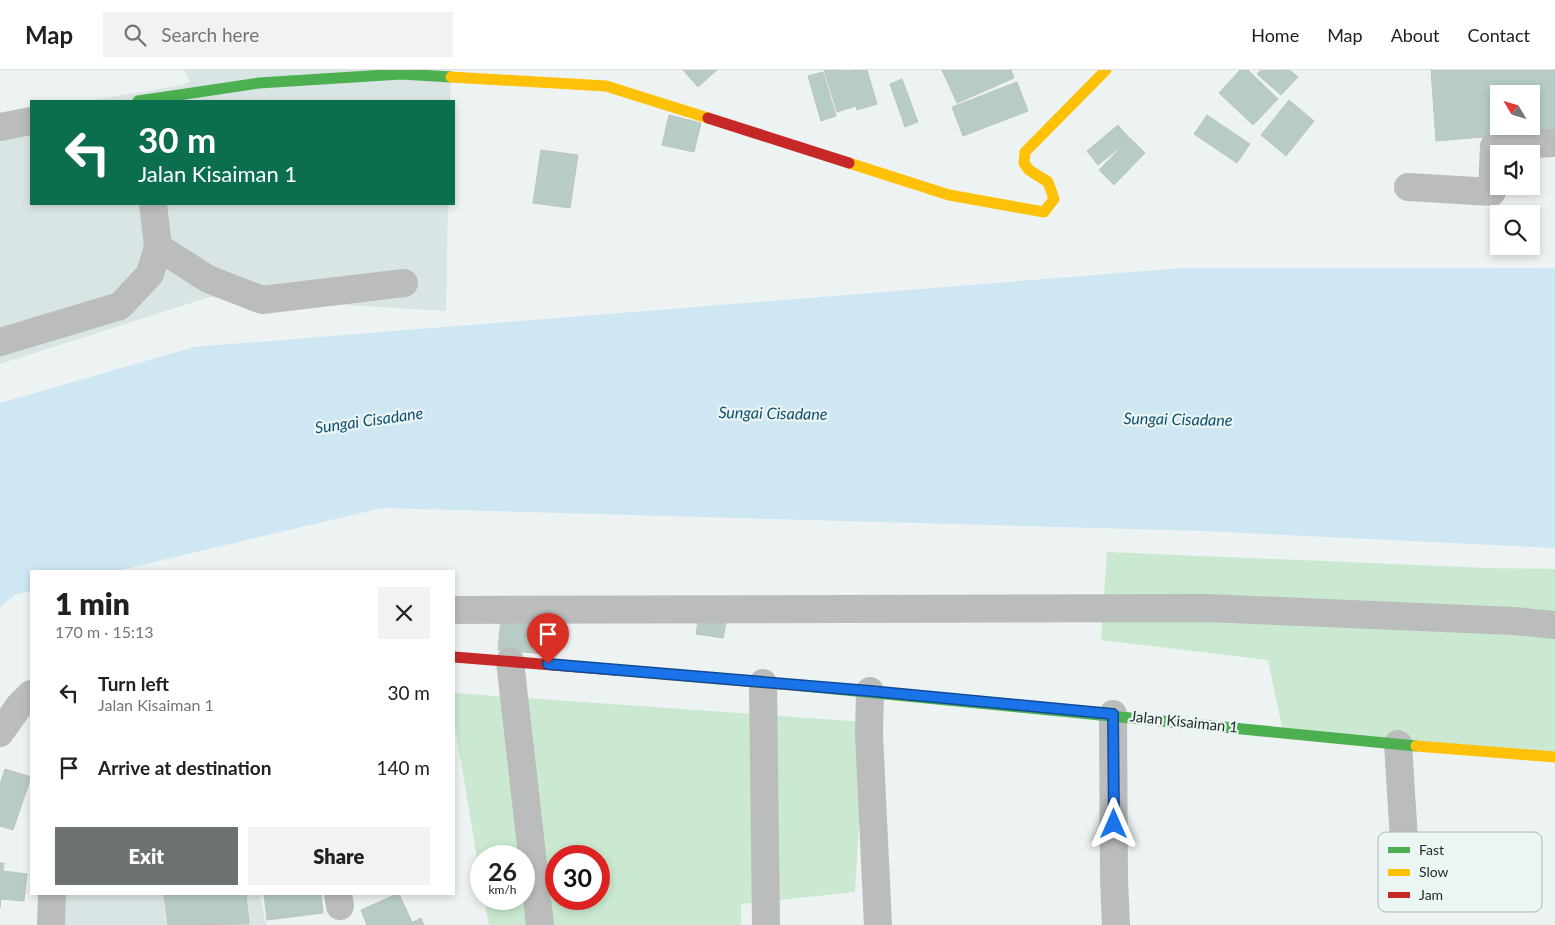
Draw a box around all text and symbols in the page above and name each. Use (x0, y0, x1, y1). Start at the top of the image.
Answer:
search box (103, 12, 453, 57)
text: Map (25, 20, 73, 49)
icon: search (121, 21, 149, 49)
text: Search here (161, 23, 259, 46)
text: Home (1251, 24, 1299, 46)
text: Map (1327, 24, 1363, 46)
text: About (1391, 24, 1440, 46)
text: Contact (1468, 24, 1530, 46)
north arrow (1490, 85, 1540, 135)
map controls (1490, 85, 1540, 255)
text: 30 m (138, 118, 216, 160)
icon: left (55, 120, 120, 185)
button: sound (1490, 145, 1540, 195)
text: Jalan Kisaiman 1 (138, 160, 297, 187)
button: search (1490, 205, 1540, 255)
water label: Sungai Cisadane (314, 402, 425, 437)
water label: Sungai Cisadane (718, 402, 828, 423)
water label: Sungai Cisadane (1123, 408, 1233, 429)
text: 1 min (55, 585, 130, 621)
button: close (378, 587, 430, 639)
pin (527, 613, 569, 664)
icon: arrive (534, 620, 562, 648)
text: 170 m · 15:13 (55, 622, 154, 641)
text: Turn left (98, 672, 169, 695)
icon: left (55, 679, 83, 707)
text: 30 m (387, 681, 430, 704)
text: Jalan Kisaiman 1 (98, 695, 214, 714)
street label: Jalan Kisaiman 1 (1129, 706, 1239, 736)
icon: arrive (55, 754, 83, 782)
text: Arrive at destination (98, 756, 271, 779)
text: 140 m (376, 756, 430, 779)
position arrow (1087, 797, 1139, 849)
button: Exit (55, 827, 238, 885)
button: Share (248, 827, 430, 885)
legend (1378, 832, 1542, 912)
text: Fast (1419, 841, 1444, 858)
speed limit sign: 30 (545, 845, 610, 910)
text: 26 (488, 856, 517, 886)
text: Slow (1419, 863, 1449, 880)
text: km/h (488, 882, 517, 897)
text: Jam (1419, 886, 1443, 903)

